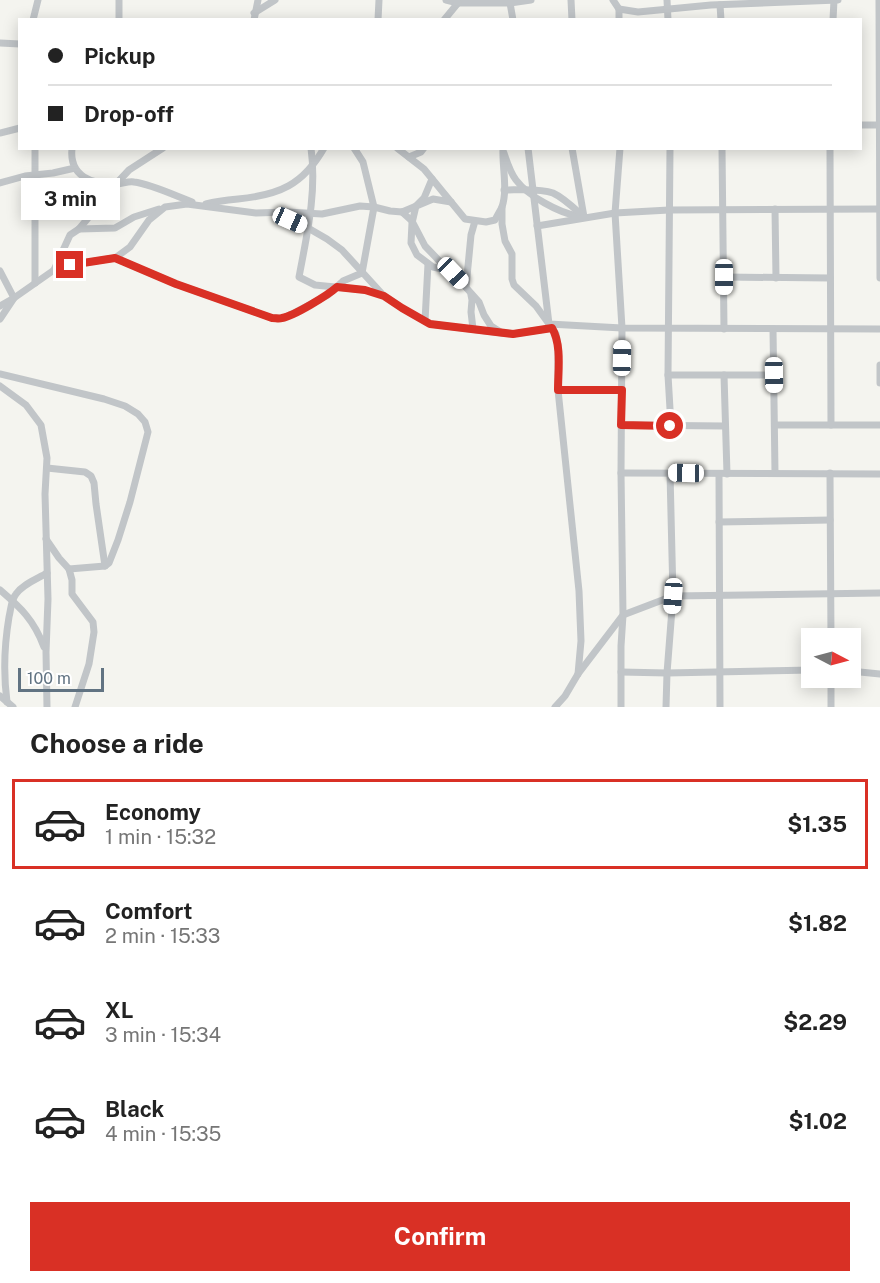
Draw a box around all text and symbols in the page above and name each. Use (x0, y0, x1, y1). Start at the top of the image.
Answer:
text: Pickup (84, 43, 155, 69)
text: Drop-off (84, 101, 174, 127)
callout: 3 min (20, 178, 119, 220)
text: 3 min (44, 187, 97, 211)
car (270, 204, 310, 236)
route end (56, 251, 83, 278)
car (434, 254, 472, 292)
car (715, 259, 733, 295)
car (613, 340, 631, 376)
car (765, 357, 783, 393)
route start (656, 412, 683, 439)
car (668, 464, 704, 482)
car (663, 577, 683, 615)
north arrow (801, 628, 861, 688)
map controls (801, 628, 861, 688)
scale bar (18, 665, 104, 692)
text: 100 m (27, 669, 71, 688)
text: Choose a ride (30, 727, 204, 759)
icon: car (33, 797, 87, 851)
text: Economy (105, 799, 201, 825)
text: $1.35 (787, 811, 847, 837)
text: 1 min · 15:32 (105, 825, 216, 849)
icon: car (33, 896, 87, 950)
text: Comfort (105, 898, 192, 924)
text: $1.82 (788, 910, 847, 936)
text: 2 min · 15:33 (105, 924, 220, 948)
icon: car (33, 995, 87, 1049)
text: XL (105, 997, 133, 1023)
text: $2.29 (783, 1009, 847, 1035)
text: 3 min · 15:34 (105, 1023, 221, 1047)
icon: car (33, 1094, 87, 1148)
text: Black (105, 1096, 164, 1122)
text: $1.02 (789, 1108, 847, 1134)
text: 4 min · 15:35 (105, 1122, 221, 1146)
button: Confirm (30, 1202, 850, 1271)

